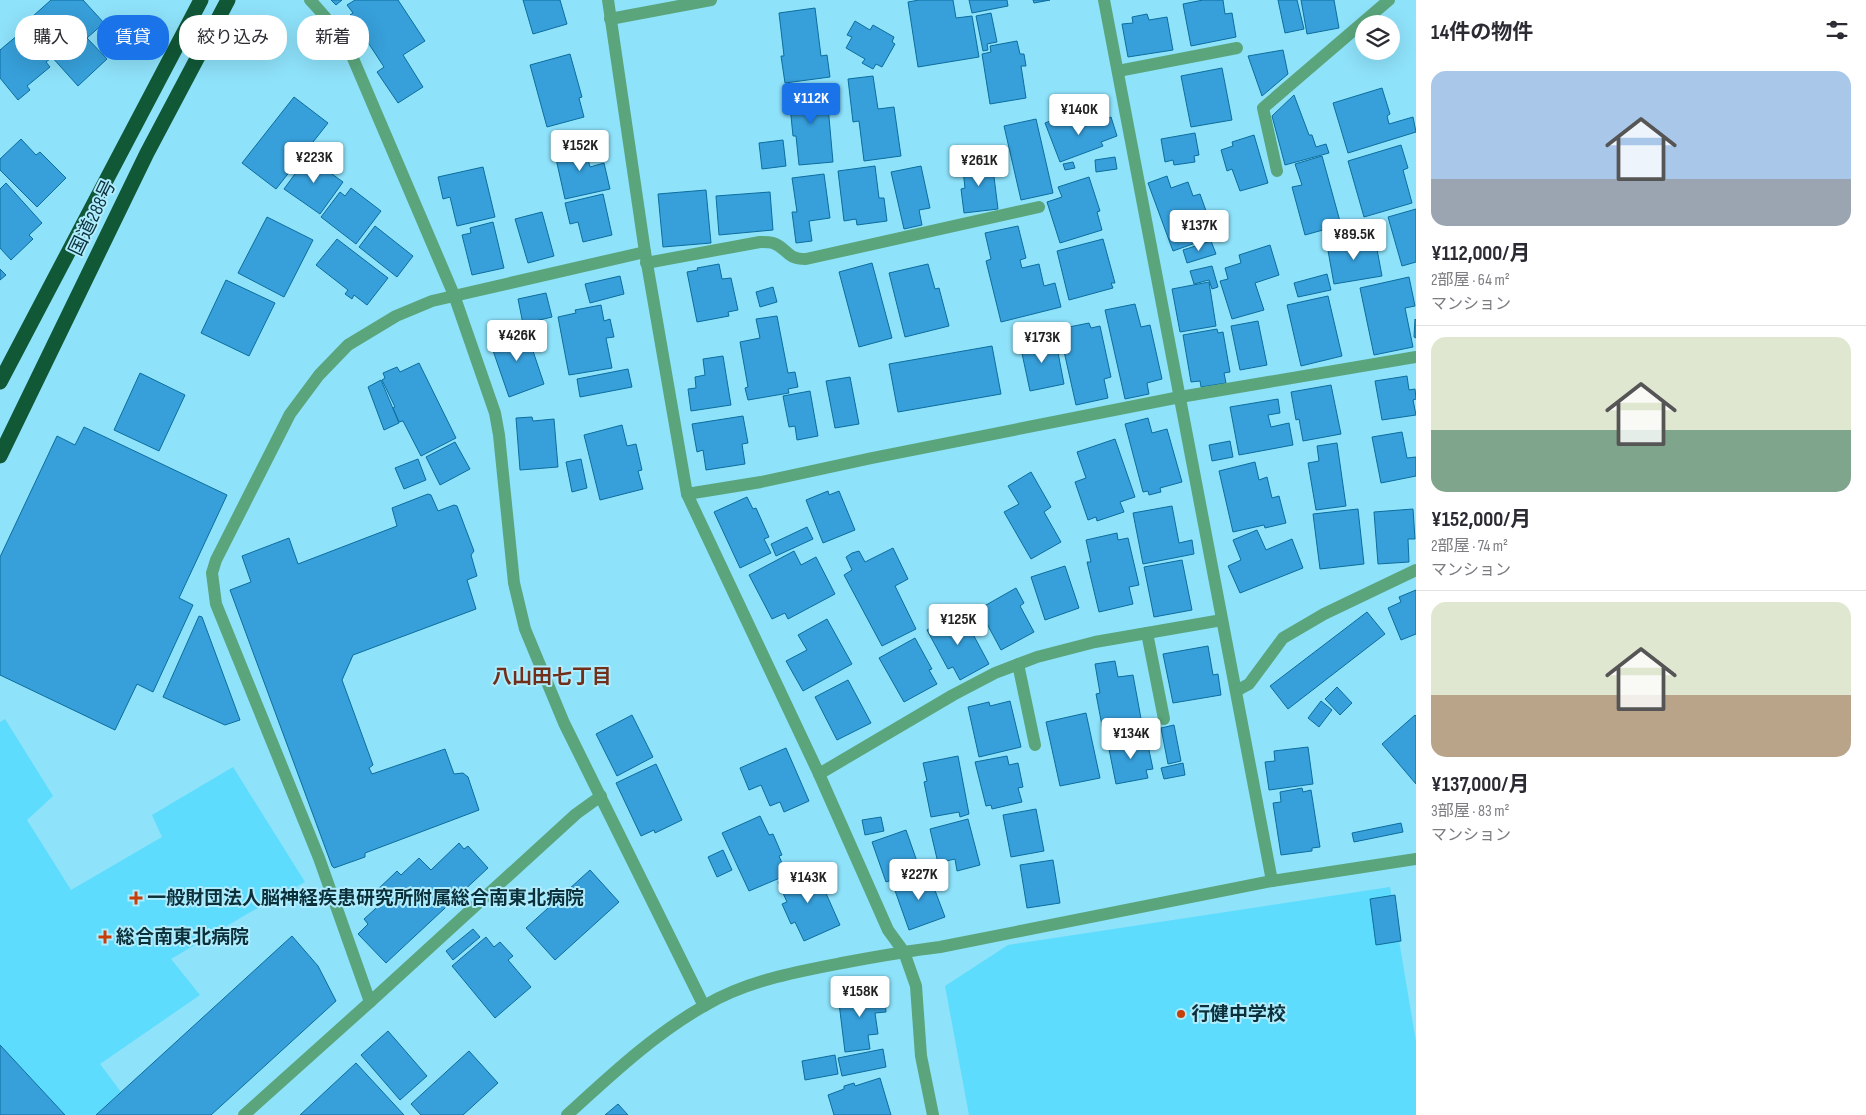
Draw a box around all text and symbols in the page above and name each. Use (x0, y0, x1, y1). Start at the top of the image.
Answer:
chip: 購入 (15, 15, 87, 60)
chip: 賃貸 (97, 15, 169, 60)
chip: 絞り込み (179, 15, 287, 60)
chip: 新着 (297, 15, 369, 60)
map controls (1355, 15, 1400, 60)
button: layers (1355, 15, 1400, 60)
icon: filters (1823, 16, 1851, 44)
text: 14件の物件 (1431, 20, 1533, 45)
pin: ¥112K (776, 82, 846, 125)
text: ¥112K (793, 89, 829, 108)
pin: ¥140K (1044, 94, 1114, 136)
text: ¥140K (1060, 100, 1098, 119)
icon: home (1596, 104, 1686, 194)
pin: ¥152K (545, 130, 615, 172)
text: ¥152K (562, 136, 598, 155)
pin: ¥223K (279, 142, 349, 184)
pin: ¥261K (944, 144, 1014, 187)
text: ¥223K (295, 148, 333, 167)
text: ¥261K (960, 151, 998, 170)
street label: 国道288号 (65, 176, 121, 260)
pin: ¥137K (1164, 210, 1234, 252)
text: ¥137K (1181, 216, 1217, 235)
pin: ¥89.5K (1313, 218, 1395, 261)
text: ¥89.5K (1333, 225, 1375, 244)
text: ¥112,000/月 (1431, 241, 1530, 266)
text: 2部屋 · 64 m² (1431, 271, 1510, 290)
text: マンション (1431, 295, 1511, 314)
pin: ¥426K (482, 320, 552, 362)
pin: ¥173K (1007, 322, 1077, 364)
text: ¥426K (498, 326, 536, 345)
text: ¥173K (1024, 328, 1060, 347)
icon: home (1596, 369, 1686, 459)
text: ¥152,000/月 (1431, 507, 1531, 532)
text: 2部屋 · 74 m² (1431, 537, 1508, 556)
text: マンション (1431, 561, 1511, 580)
pin: ¥125K (923, 604, 993, 646)
text: ¥125K (940, 610, 976, 629)
icon: home (1596, 634, 1686, 724)
district label: 八山田七丁目 (492, 665, 612, 689)
pin: ¥134K (1096, 718, 1166, 760)
text: ¥134K (1112, 724, 1150, 743)
text: ¥137,000/月 (1431, 772, 1529, 797)
text: 3部屋 · 83 m² (1431, 802, 1509, 821)
text: マンション (1431, 826, 1511, 845)
pin: ¥227K (884, 858, 954, 901)
pin: ¥143K (773, 862, 843, 904)
text: ¥227K (900, 865, 938, 884)
text: ¥143K (789, 868, 827, 887)
place label: 一般財団法人脳神経疾患研究所附属総合南東北病院 (147, 887, 584, 910)
marker: 一般財団法人脳神経疾患研究所附属総合南東北病院 (129, 891, 143, 905)
place label: 総合南東北病院 (116, 926, 249, 949)
marker: 総合南東北病院 (98, 930, 112, 944)
pin: ¥158K (825, 976, 895, 1018)
text: ¥158K (841, 982, 879, 1001)
place label: 行健中学校 (1191, 1003, 1286, 1026)
marker: 行健中学校 (1175, 1008, 1187, 1020)

